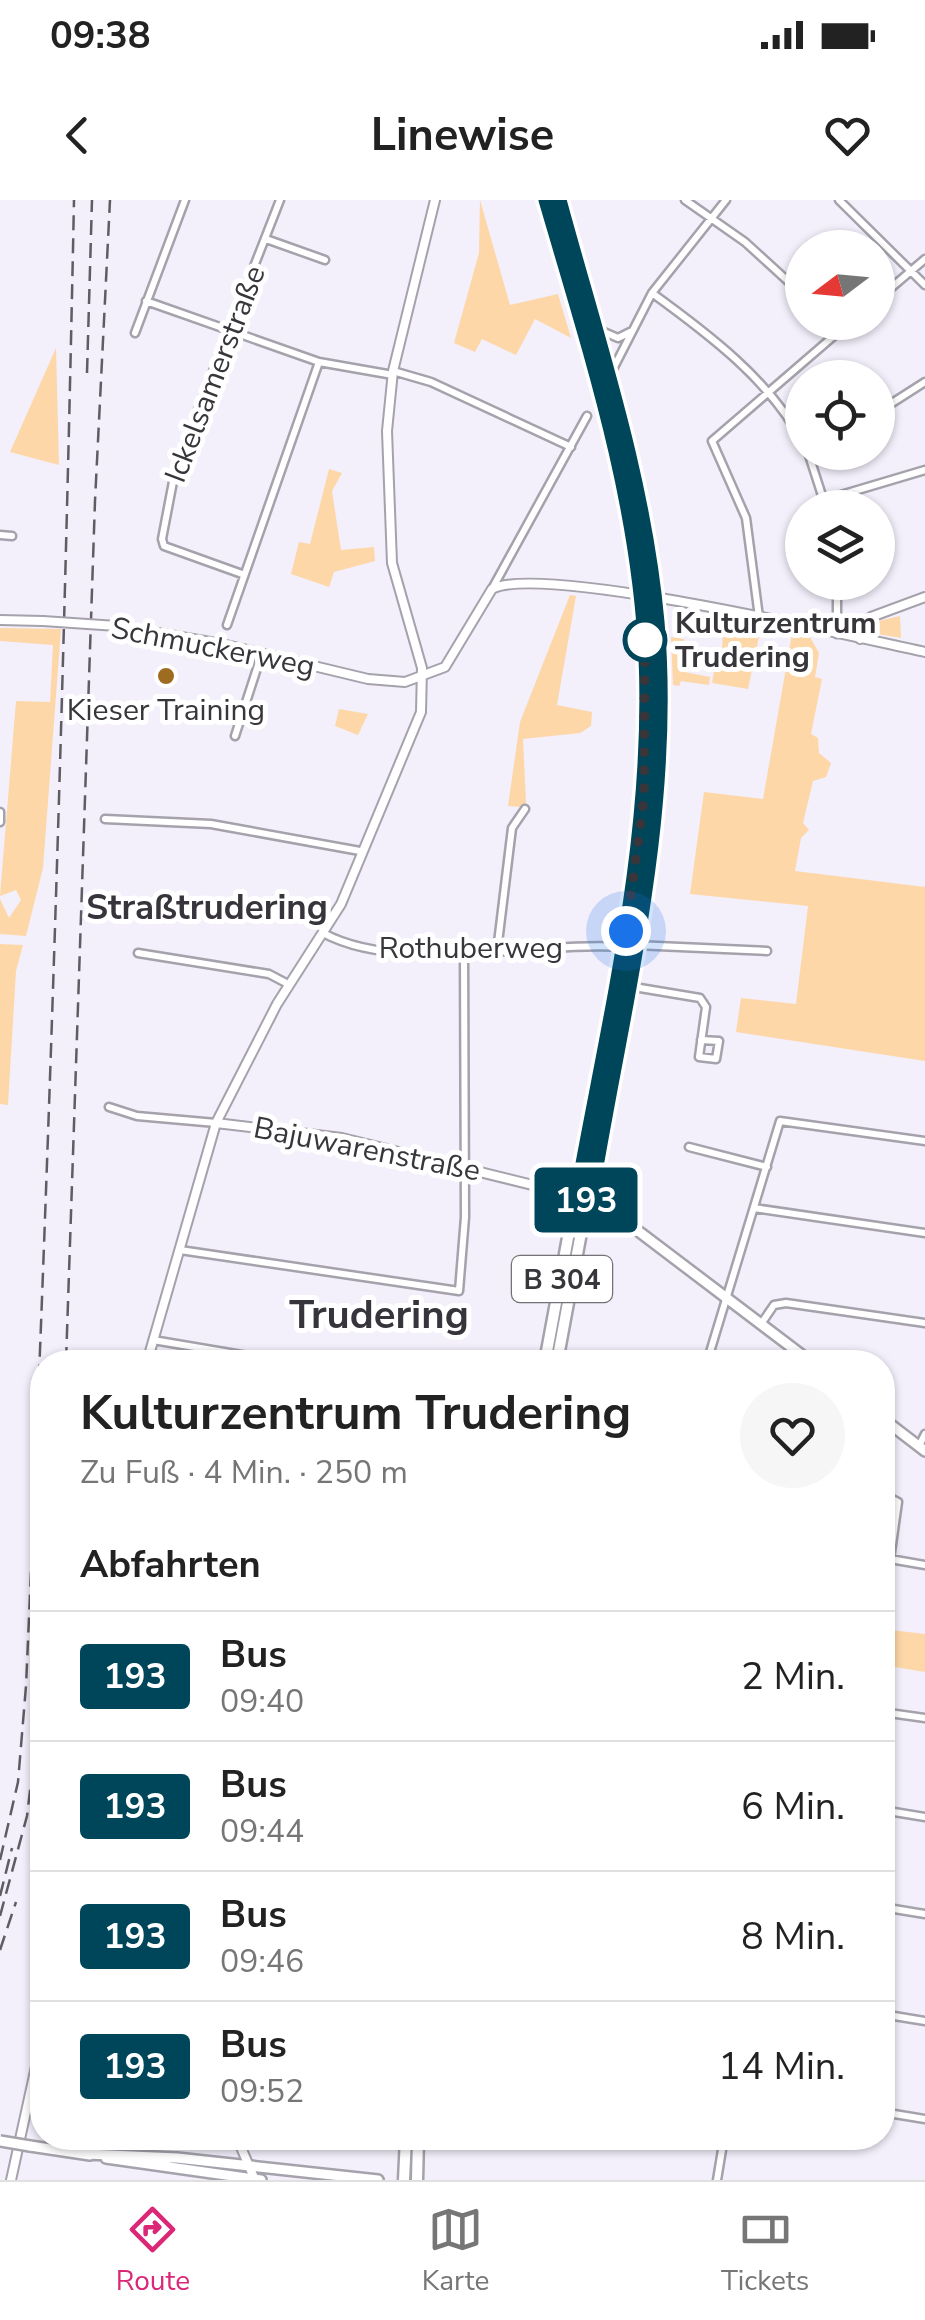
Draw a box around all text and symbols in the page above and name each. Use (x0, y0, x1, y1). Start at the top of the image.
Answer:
text: 09:38 (50, 10, 151, 61)
text: Linewise (371, 105, 554, 166)
icon: back (50, 108, 105, 163)
icon: heart (820, 108, 875, 163)
north arrow (785, 230, 895, 340)
map controls (785, 230, 895, 600)
street label: Ickelsamerstraße (155, 260, 276, 488)
button: locate (785, 360, 895, 470)
button: layers (785, 490, 895, 600)
place label: Kulturzentrum Trudering (675, 603, 877, 678)
street label: Schmuckerweg (108, 608, 318, 687)
marker: Kulturzentrum Trudering (624, 619, 666, 661)
marker: Kieser Training (155, 665, 177, 687)
place label: Kieser Training (67, 690, 265, 731)
district label: Straßtrudering (86, 884, 328, 931)
your location (601, 906, 651, 956)
street label: Rothuberweg (379, 928, 563, 969)
street label: Bajuwarenstraße (250, 1107, 484, 1192)
line badge: 193 (528, 1168, 644, 1232)
text: 193 (554, 1177, 618, 1224)
road number: B 304 (512, 1256, 612, 1302)
district label: Trudering (289, 1288, 469, 1342)
text: Kulturzentrum Trudering (80, 1380, 631, 1446)
button: heart (740, 1383, 845, 1488)
text: Zu Fuß · 4 Min. · 250 m (80, 1451, 408, 1494)
text: Abfahrten (80, 1539, 261, 1590)
text: Bus (220, 1629, 287, 1680)
text: 2 Min. (741, 1651, 845, 1702)
text: 193 (103, 1653, 167, 1700)
text: 09:40 (220, 1680, 304, 1723)
text: Bus (220, 1759, 287, 1810)
text: 6 Min. (741, 1781, 845, 1832)
text: 193 (103, 1783, 167, 1830)
text: 09:44 (220, 1810, 304, 1853)
text: Bus (220, 1889, 287, 1940)
text: 8 Min. (741, 1911, 845, 1962)
text: 193 (103, 1913, 167, 1960)
text: 09:46 (220, 1940, 304, 1983)
text: Bus (220, 2019, 287, 2070)
text: 14 Min. (718, 2041, 845, 2092)
text: 193 (103, 2043, 167, 2090)
text: 09:52 (220, 2070, 304, 2113)
tab: Route (116, 2202, 190, 2300)
tab: Karte (422, 2202, 489, 2300)
tab: Tickets (721, 2202, 809, 2300)

